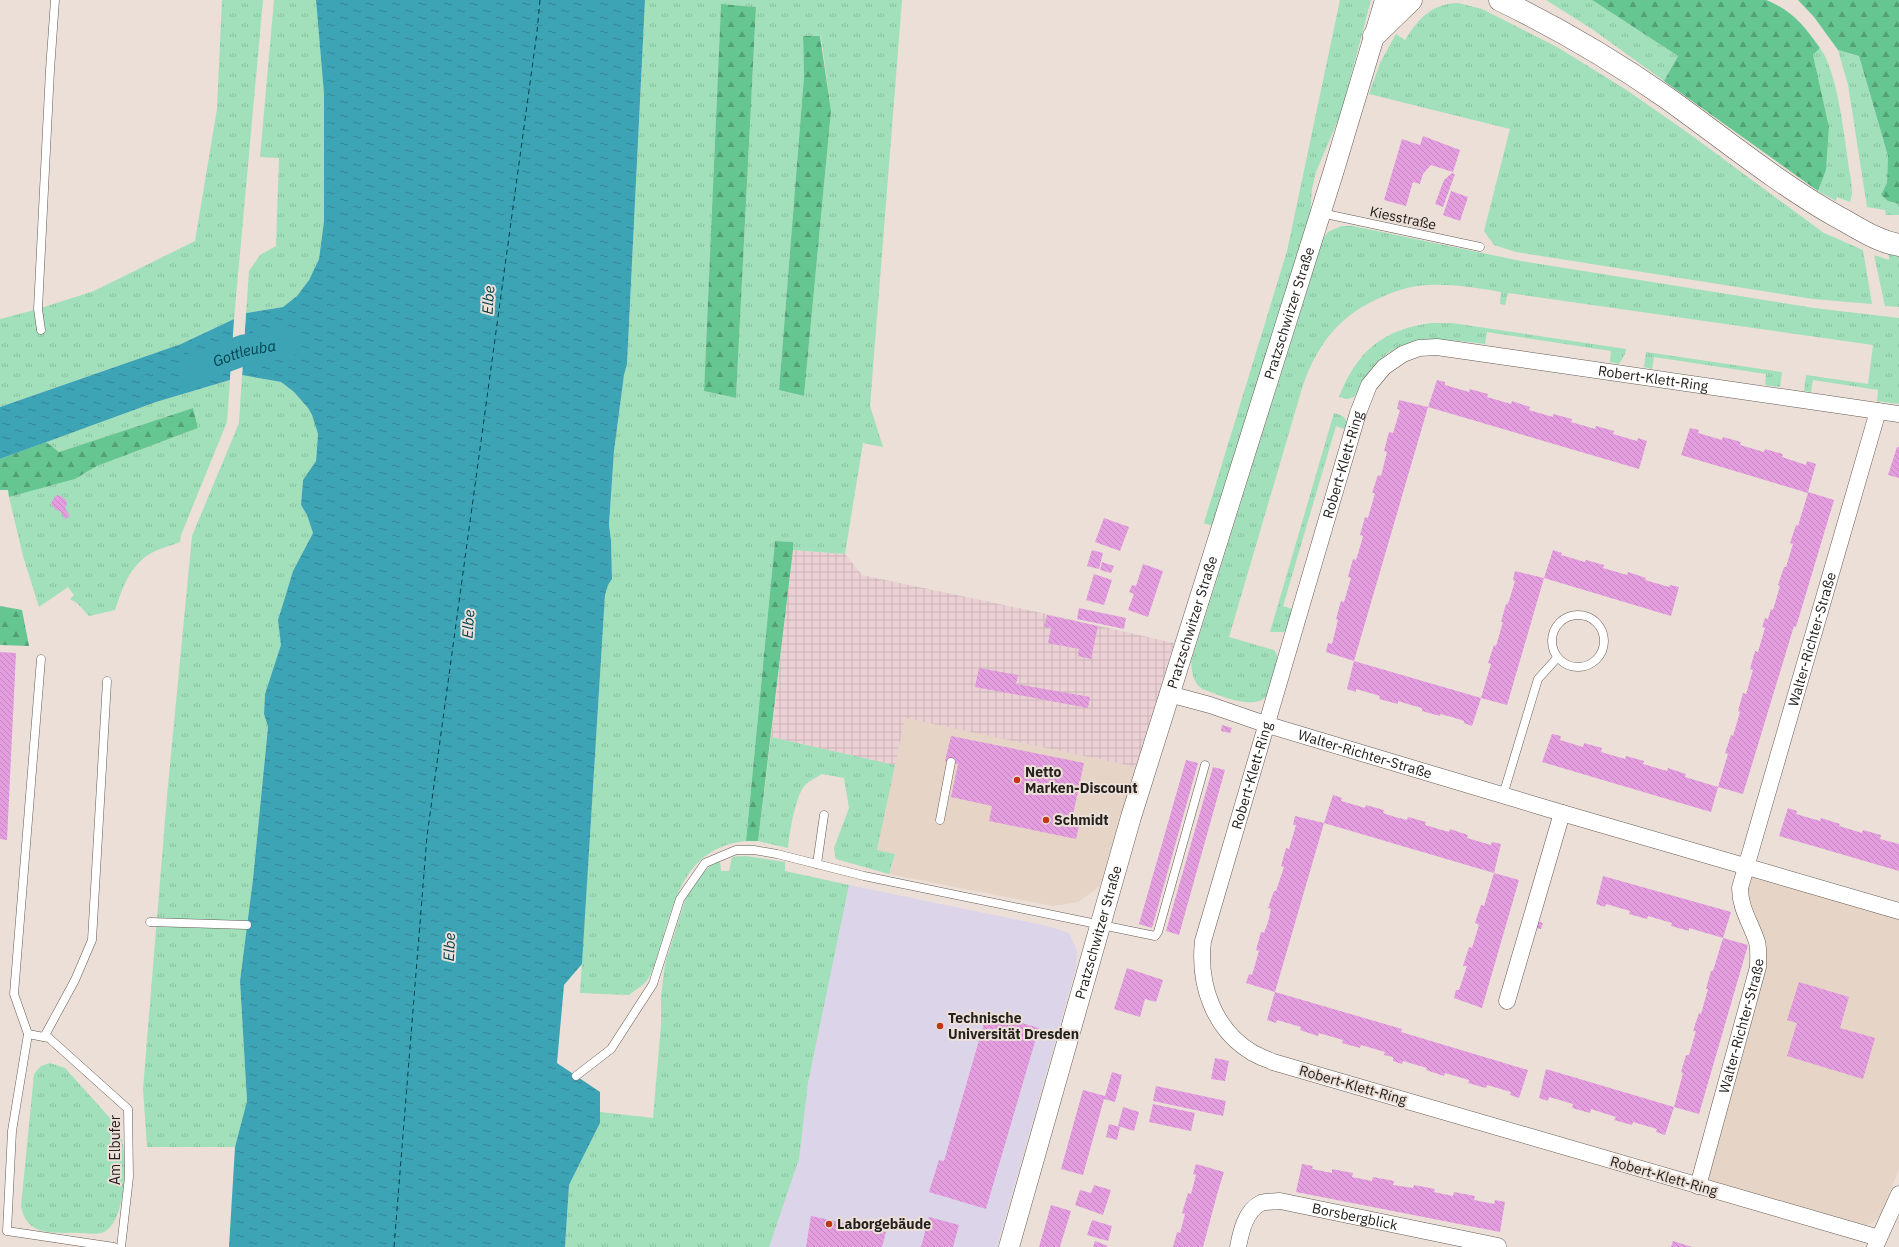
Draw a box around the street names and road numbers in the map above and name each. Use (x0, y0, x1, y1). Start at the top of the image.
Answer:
street label: Kiesstraße (1368, 202, 1438, 234)
street label: Pratzschwitzer Straße (1260, 244, 1318, 382)
street label: Robert-Klett-Ring (1597, 361, 1710, 395)
street label: Robert-Klett-Ring (1319, 408, 1367, 521)
street label: Pratzschwitzer Straße (1163, 553, 1221, 691)
street label: Walter-Richter-Straße (1784, 570, 1840, 709)
street label: Robert-Klett-Ring (1227, 719, 1276, 831)
street label: Walter-Richter-Straße (1296, 725, 1434, 783)
street label: Pratzschwitzer Straße (1071, 863, 1126, 1001)
street label: Walter-Richter-Straße (1715, 958, 1767, 1095)
street label: Robert-Klett-Ring (1297, 1061, 1409, 1109)
street label: Am Elbufer (106, 1115, 124, 1185)
street label: Robert-Klett-Ring (1608, 1152, 1720, 1200)
street label: Borsbergblick (1310, 1199, 1400, 1234)

